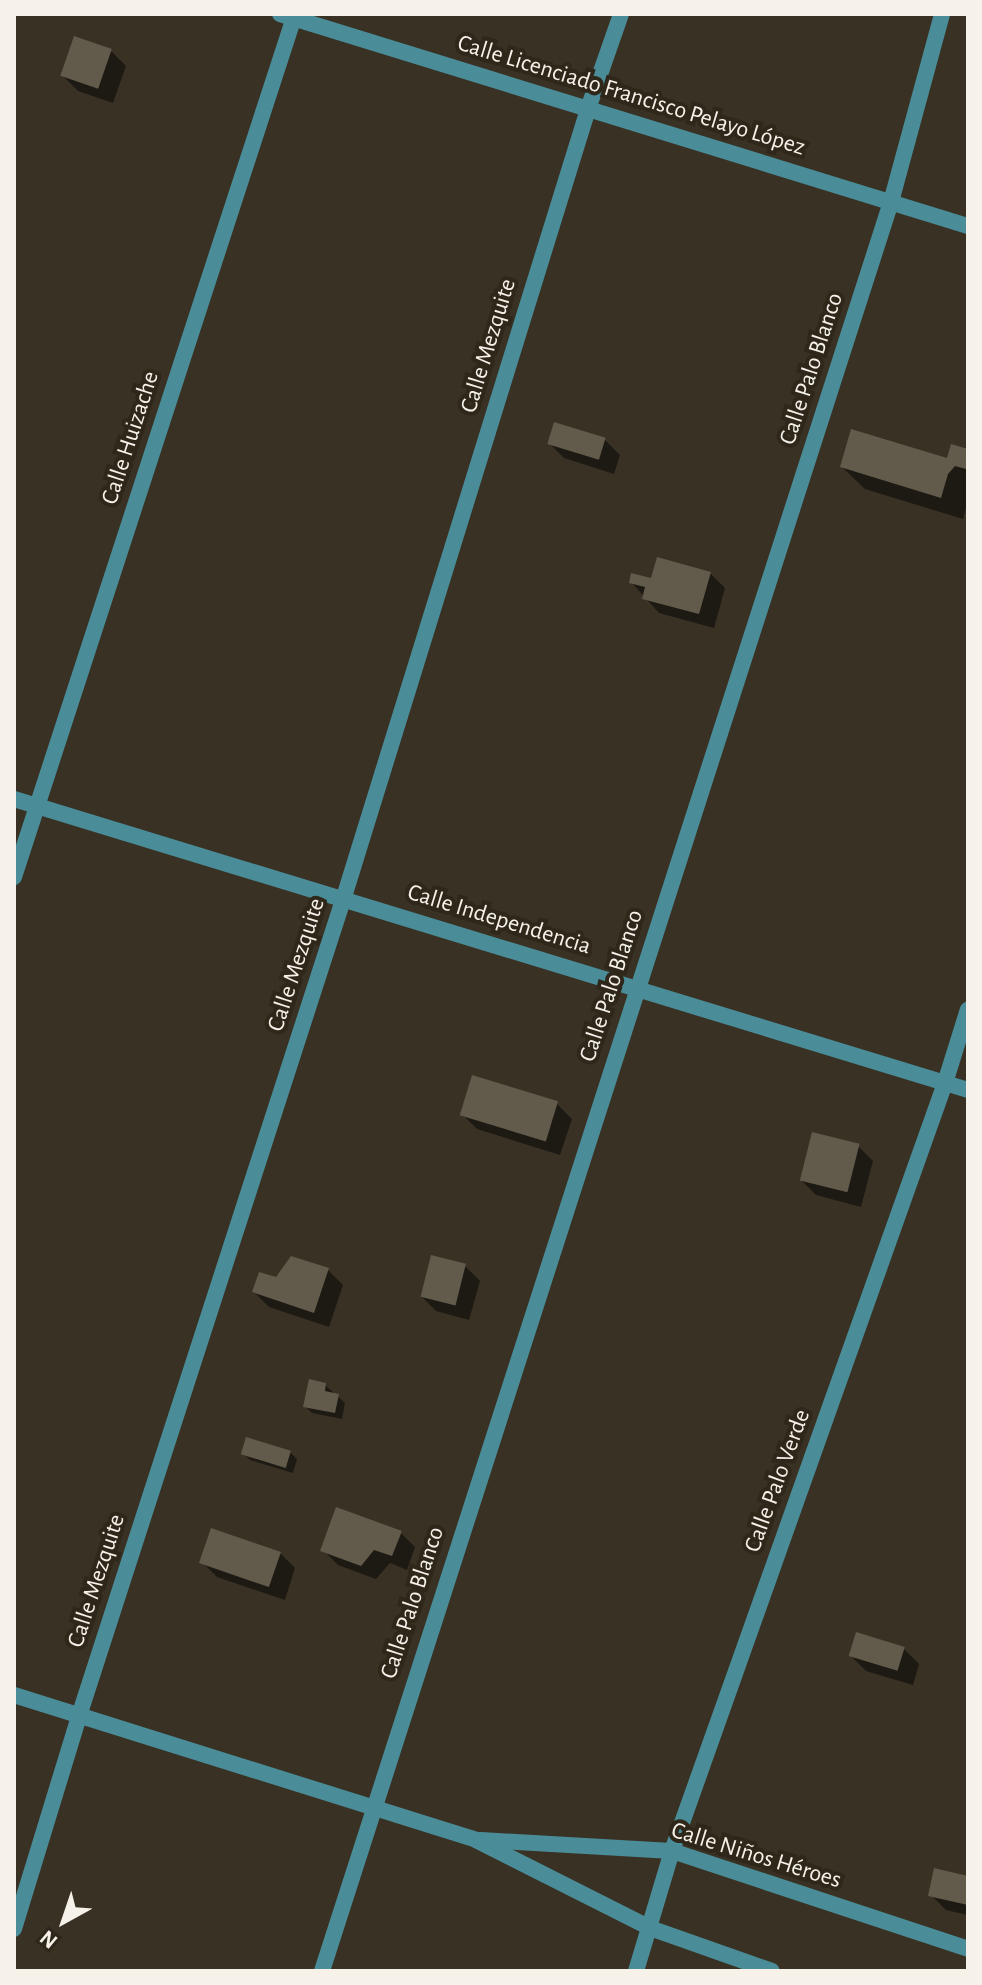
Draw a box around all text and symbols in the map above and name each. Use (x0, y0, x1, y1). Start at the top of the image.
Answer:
street label: Calle Licenciado Francisco Pelayo López (454, 29, 808, 163)
street label: Calle Mezquite (455, 276, 523, 416)
street label: Calle Palo Blanco (774, 289, 850, 449)
street label: Calle Huizache (96, 368, 166, 508)
street label: Calle Independencia (404, 878, 594, 962)
street label: Calle Mezquite (262, 895, 332, 1035)
street label: Calle Palo Blanco (574, 906, 650, 1066)
street label: Calle Palo Verde (739, 1406, 817, 1556)
street label: Calle Mezquite (62, 1511, 132, 1651)
street label: Calle Palo Blanco (375, 1523, 451, 1683)
street label: Calle Niños Héroes (668, 1816, 844, 1896)
north arrow (24, 1881, 104, 1961)
text: N (36, 1926, 62, 1953)

